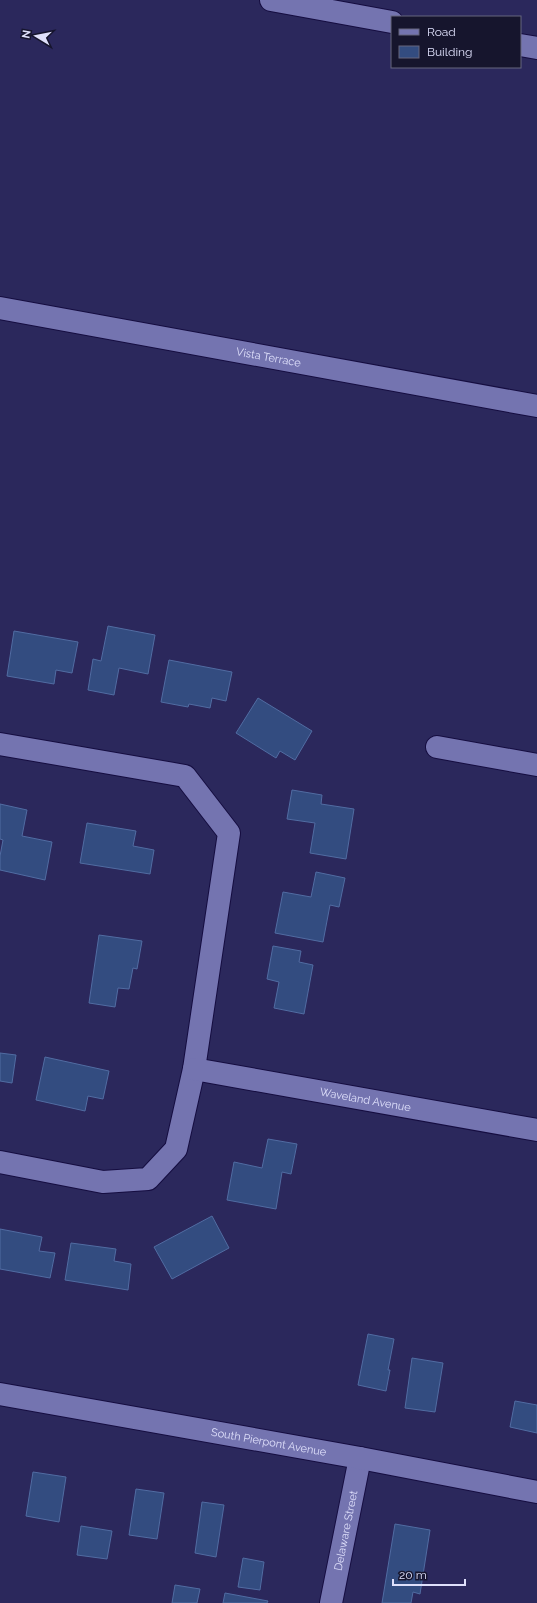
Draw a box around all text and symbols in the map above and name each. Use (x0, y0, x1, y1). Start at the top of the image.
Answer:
north arrow (16, 16, 56, 56)
legend (391, 16, 521, 68)
text: Road (427, 25, 456, 39)
text: N (20, 29, 34, 40)
text: Building (427, 45, 473, 59)
street label: Vista Terrace (235, 345, 302, 369)
street label: Waveland Avenue (319, 1085, 412, 1114)
street label: South Pierpont Avenue (210, 1425, 328, 1458)
street label: Delaware Street (331, 1489, 360, 1572)
scale bar (393, 1561, 465, 1587)
text: 20 m (399, 1568, 427, 1582)

